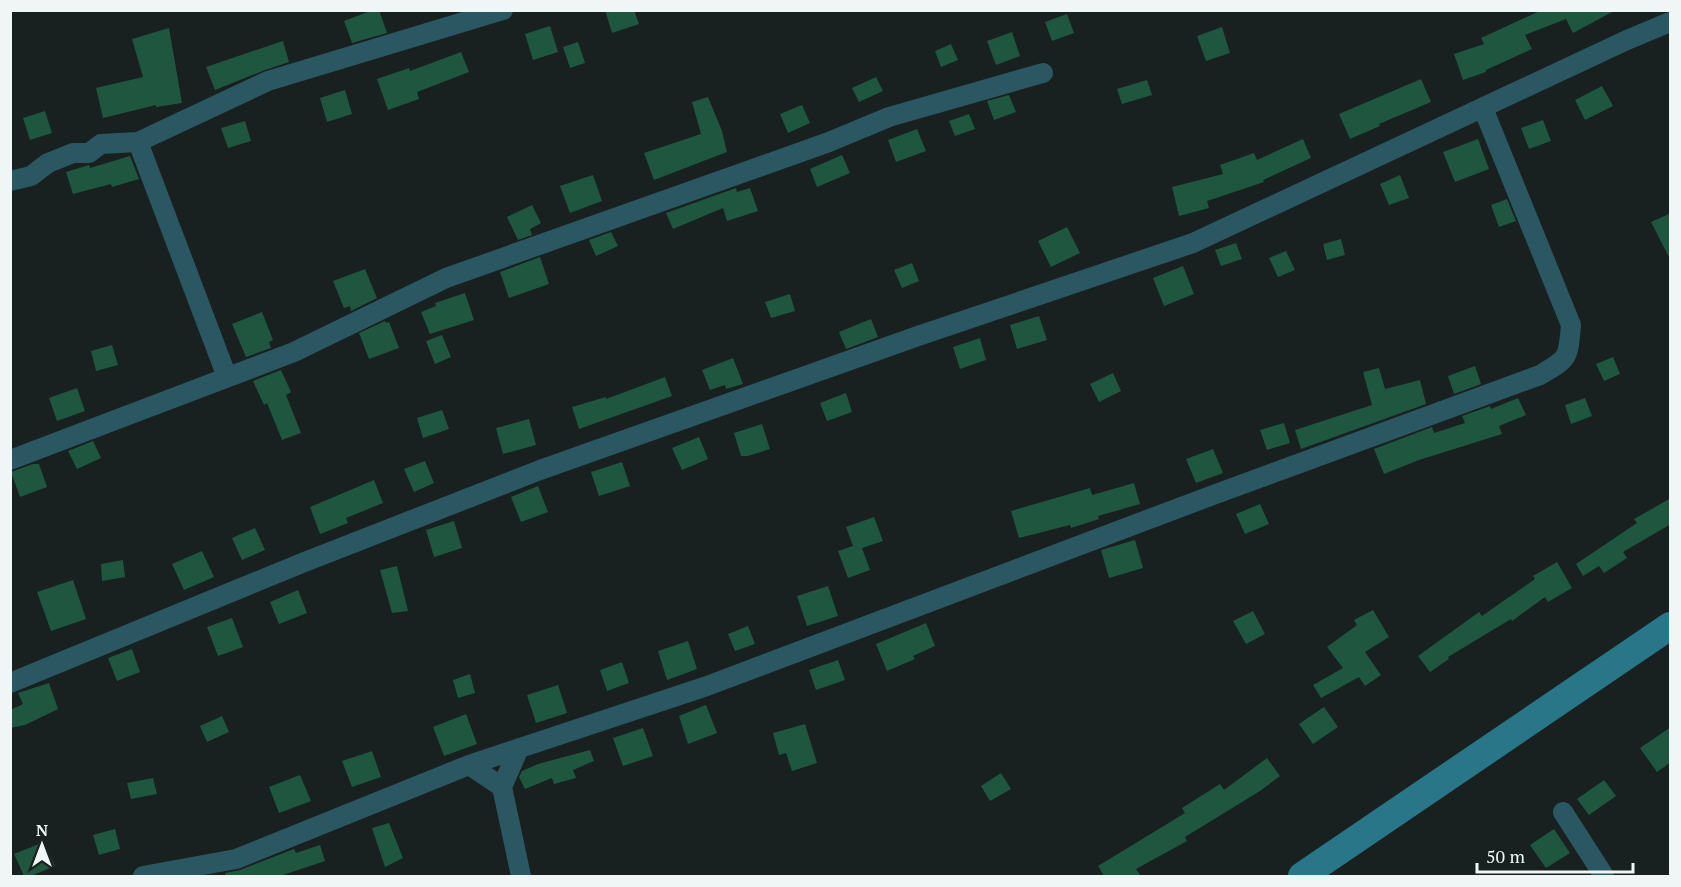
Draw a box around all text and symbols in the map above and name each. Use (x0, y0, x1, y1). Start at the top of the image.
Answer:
north arrow (12, 815, 72, 875)
text: N (36, 819, 48, 841)
scale bar (1477, 836, 1633, 874)
text: 50 m (1486, 844, 1526, 868)

